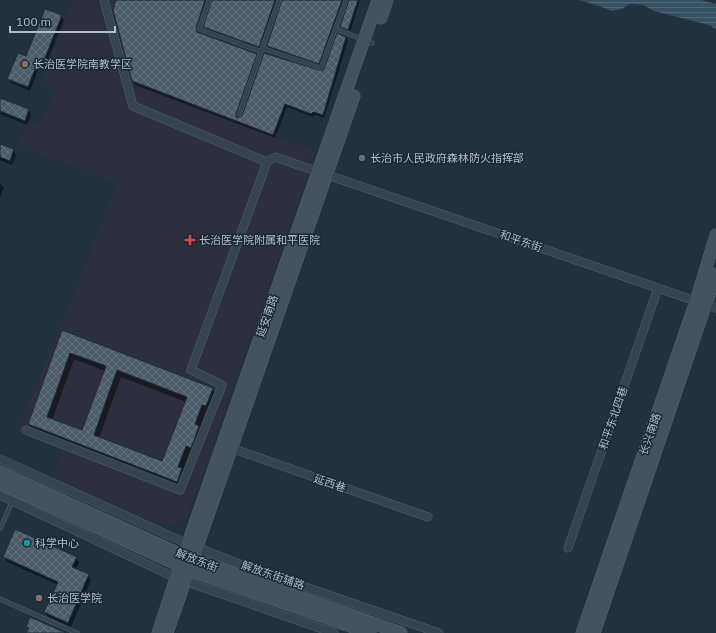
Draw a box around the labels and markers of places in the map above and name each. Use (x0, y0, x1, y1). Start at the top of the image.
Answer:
place label: 长治医学院南教学区 (33, 57, 132, 71)
marker: 长治医学院南教学区 (20, 59, 30, 69)
place label: 长治市人民政府森林防火指挥部 (370, 151, 524, 165)
marker: 长治市人民政府森林防火指挥部 (357, 153, 367, 163)
place label: 长治医学院附属和平医院 (199, 233, 320, 247)
marker: 长治医学院附属和平医院 (184, 234, 196, 246)
place label: 科学中心 (35, 536, 79, 550)
marker: 科学中心 (22, 538, 32, 548)
place label: 长治医学院 (47, 591, 102, 605)
marker: 长治医学院 (34, 593, 44, 603)

